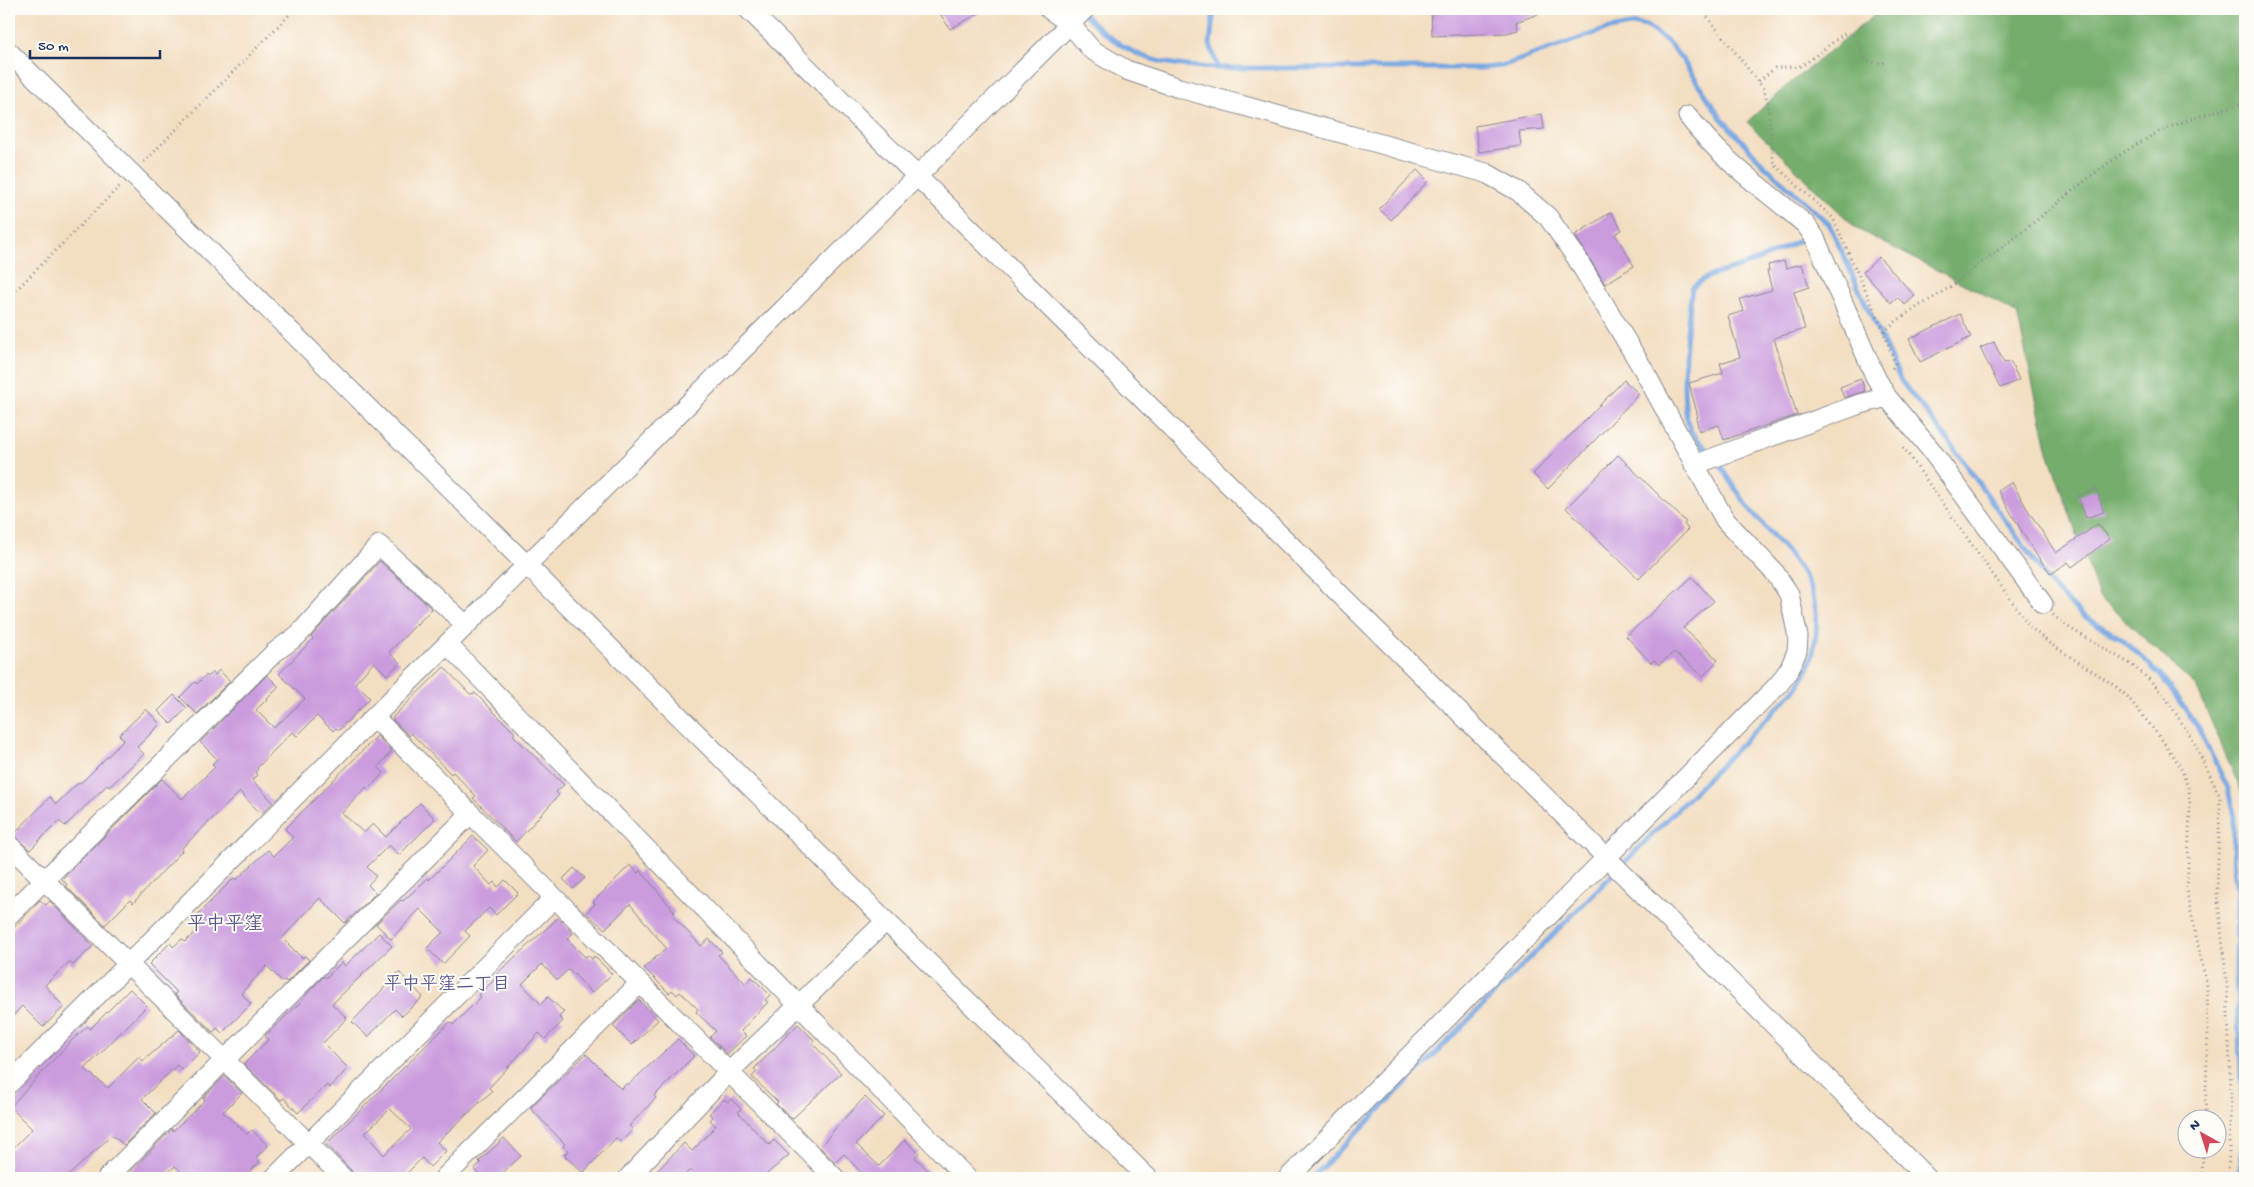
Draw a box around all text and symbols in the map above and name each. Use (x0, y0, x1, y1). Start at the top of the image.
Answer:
scale bar (30, 28, 160, 60)
text: 50 m (38, 38, 69, 56)
district label: 平中平窪 (187, 913, 263, 937)
district label: 平中平窪二丁目 (384, 974, 510, 996)
north arrow (2176, 1110, 2226, 1160)
text: N (2186, 1116, 2204, 1135)

